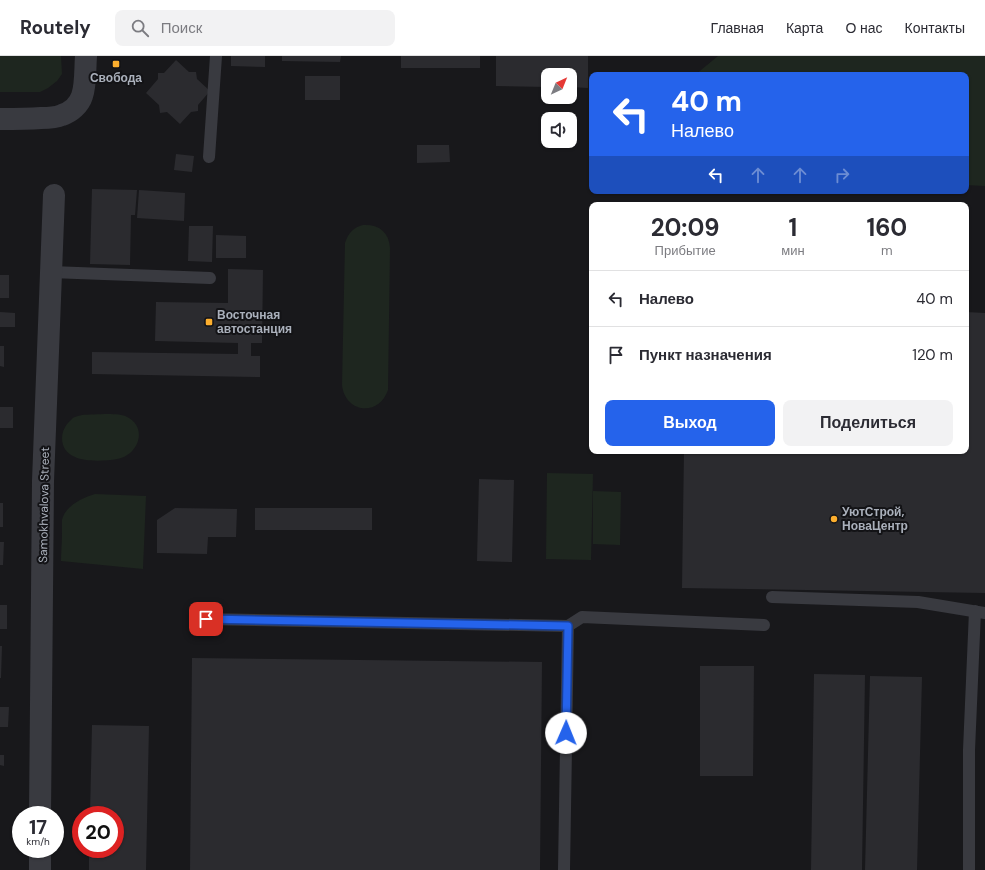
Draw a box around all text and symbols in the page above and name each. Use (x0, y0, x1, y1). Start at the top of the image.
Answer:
search box (115, 10, 395, 46)
text: Routely (20, 15, 91, 40)
icon: search (129, 17, 151, 39)
text: Поиск (161, 18, 202, 38)
text: Главная (711, 19, 764, 37)
text: Карта (786, 19, 823, 37)
text: О нас (845, 19, 883, 37)
text: Контакты (905, 19, 965, 37)
marker: Свобода (111, 59, 121, 69)
north arrow (541, 68, 577, 104)
map controls (541, 68, 577, 148)
place label: Свобода (90, 70, 142, 86)
text: 40 m (671, 83, 742, 120)
icon: left (605, 88, 657, 140)
button: sound (541, 112, 577, 148)
text: Налево (671, 119, 734, 143)
icon: left (705, 164, 727, 186)
icon: ahead (747, 164, 769, 186)
icon: ahead (789, 164, 811, 186)
icon: right (831, 164, 853, 186)
text: 20:09 (651, 212, 720, 243)
text: 1 (789, 212, 797, 243)
text: 160 (866, 212, 907, 243)
text: Прибытие (655, 242, 716, 259)
text: мин (781, 242, 805, 259)
text: m (881, 242, 893, 259)
icon: left (605, 288, 627, 310)
text: Налево (639, 289, 694, 309)
text: 40 m (916, 289, 953, 309)
place label: Восточная автостанция (217, 307, 292, 337)
marker: Восточная автостанция (204, 317, 214, 327)
icon: arrive (605, 344, 627, 366)
text: Пункт назначения (639, 345, 772, 365)
text: 120 m (912, 345, 953, 365)
button: Выход (605, 400, 775, 446)
button: Поделиться (783, 400, 953, 446)
street label: Samokhvalova Street (35, 447, 53, 563)
place label: УютСтрой, НоваЦентр (842, 504, 908, 534)
marker: УютСтрой, НоваЦентр (829, 514, 839, 524)
pin (189, 602, 223, 636)
icon: arrive (195, 608, 217, 630)
position arrow (545, 712, 587, 754)
speed limit sign: 20 (72, 806, 124, 858)
text: 17 (29, 814, 47, 840)
text: km/h (26, 835, 50, 848)

